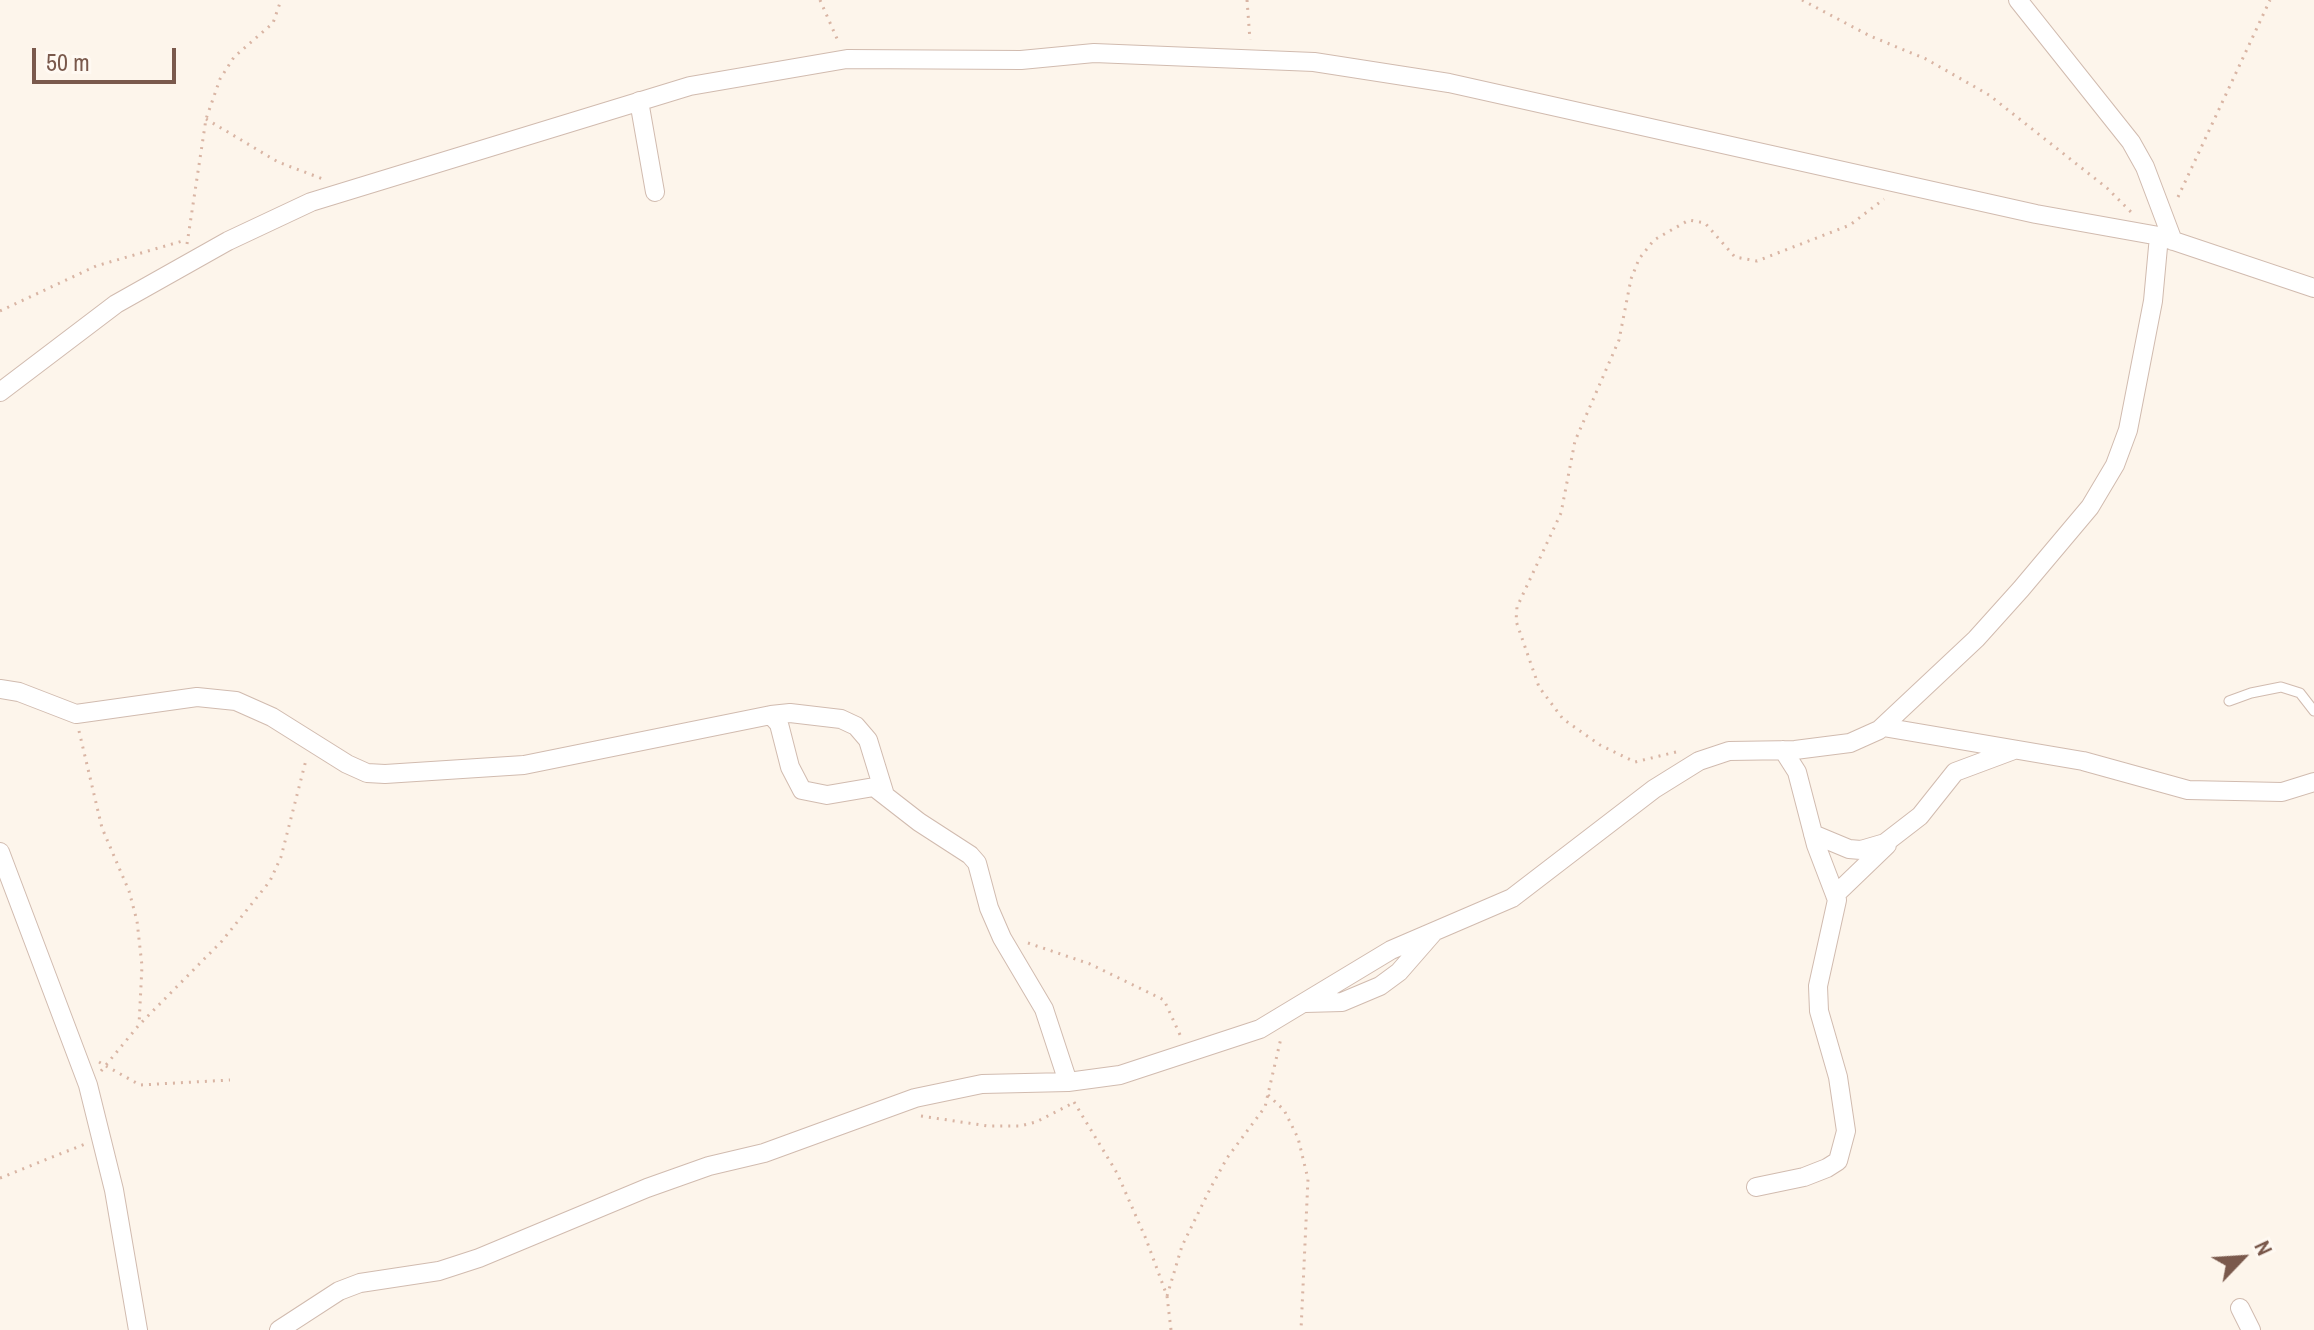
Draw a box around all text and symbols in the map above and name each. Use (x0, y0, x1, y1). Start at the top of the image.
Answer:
scale bar (36, 32, 180, 82)
text: 50 m (46, 46, 90, 78)
north arrow (2202, 1218, 2282, 1298)
text: N (2247, 1236, 2280, 1260)

